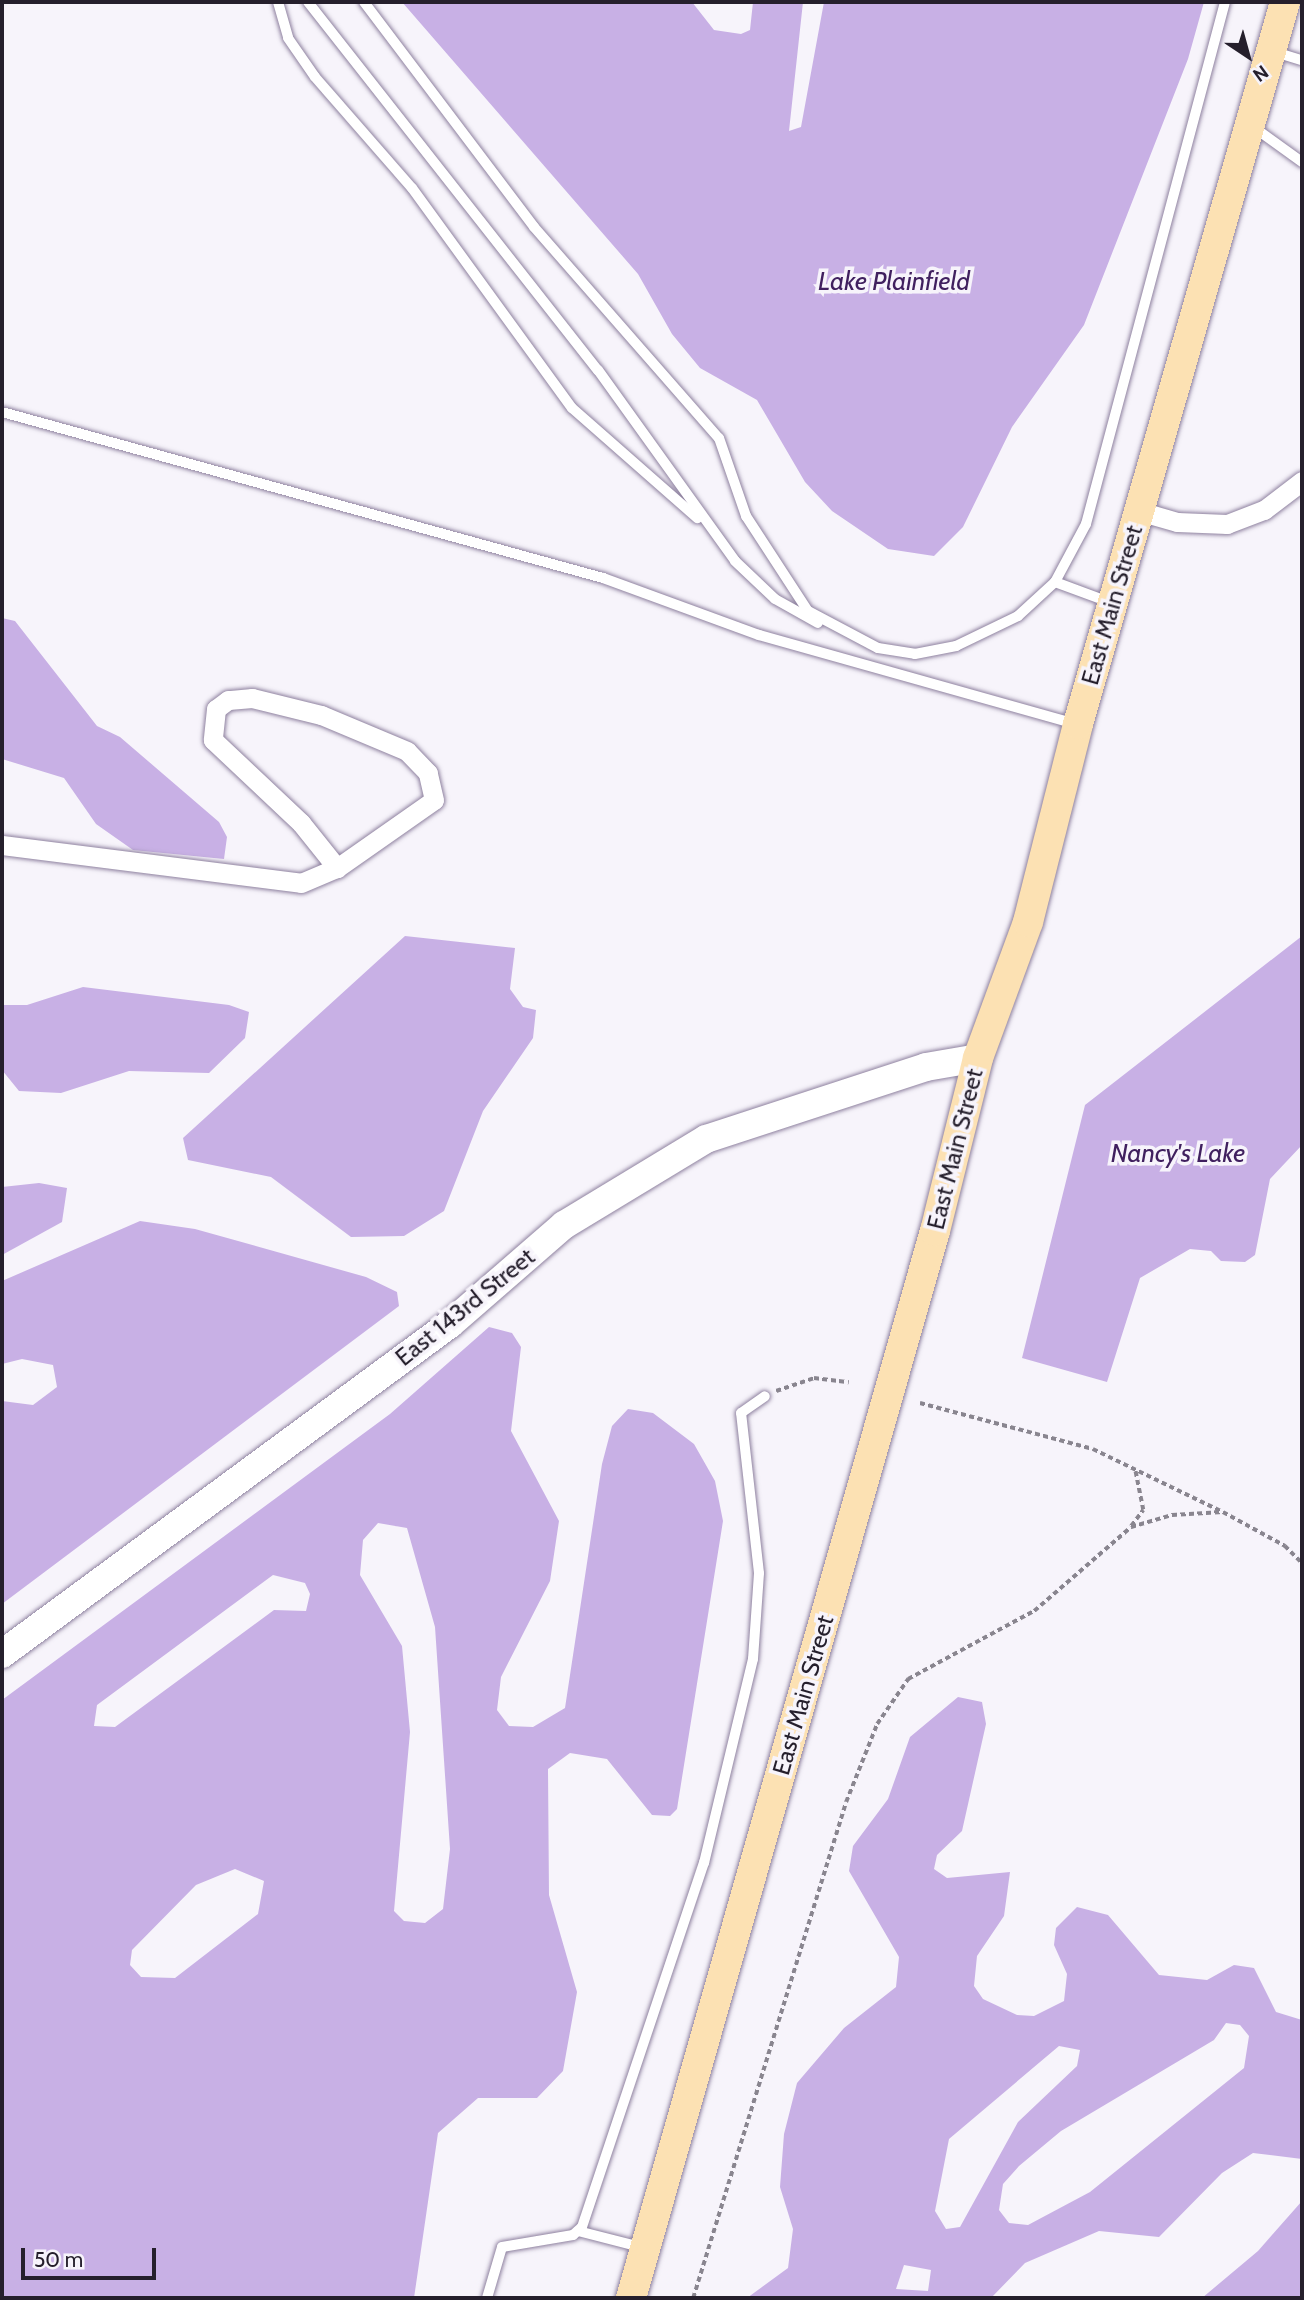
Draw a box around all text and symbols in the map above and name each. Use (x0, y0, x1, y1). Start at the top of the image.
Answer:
north arrow (1213, 21, 1283, 91)
text: N (1248, 60, 1273, 87)
water label: Lake Plainfield (818, 266, 970, 298)
street label: East Main Street (1075, 522, 1149, 688)
street label: East Main Street (921, 1066, 989, 1232)
water label: Nancy's Lake (1111, 1138, 1245, 1170)
street label: East 143rd Street (390, 1242, 540, 1372)
street label: East Main Street (766, 1612, 840, 1778)
scale bar (24, 2234, 159, 2278)
text: 50 m (34, 2247, 83, 2272)

